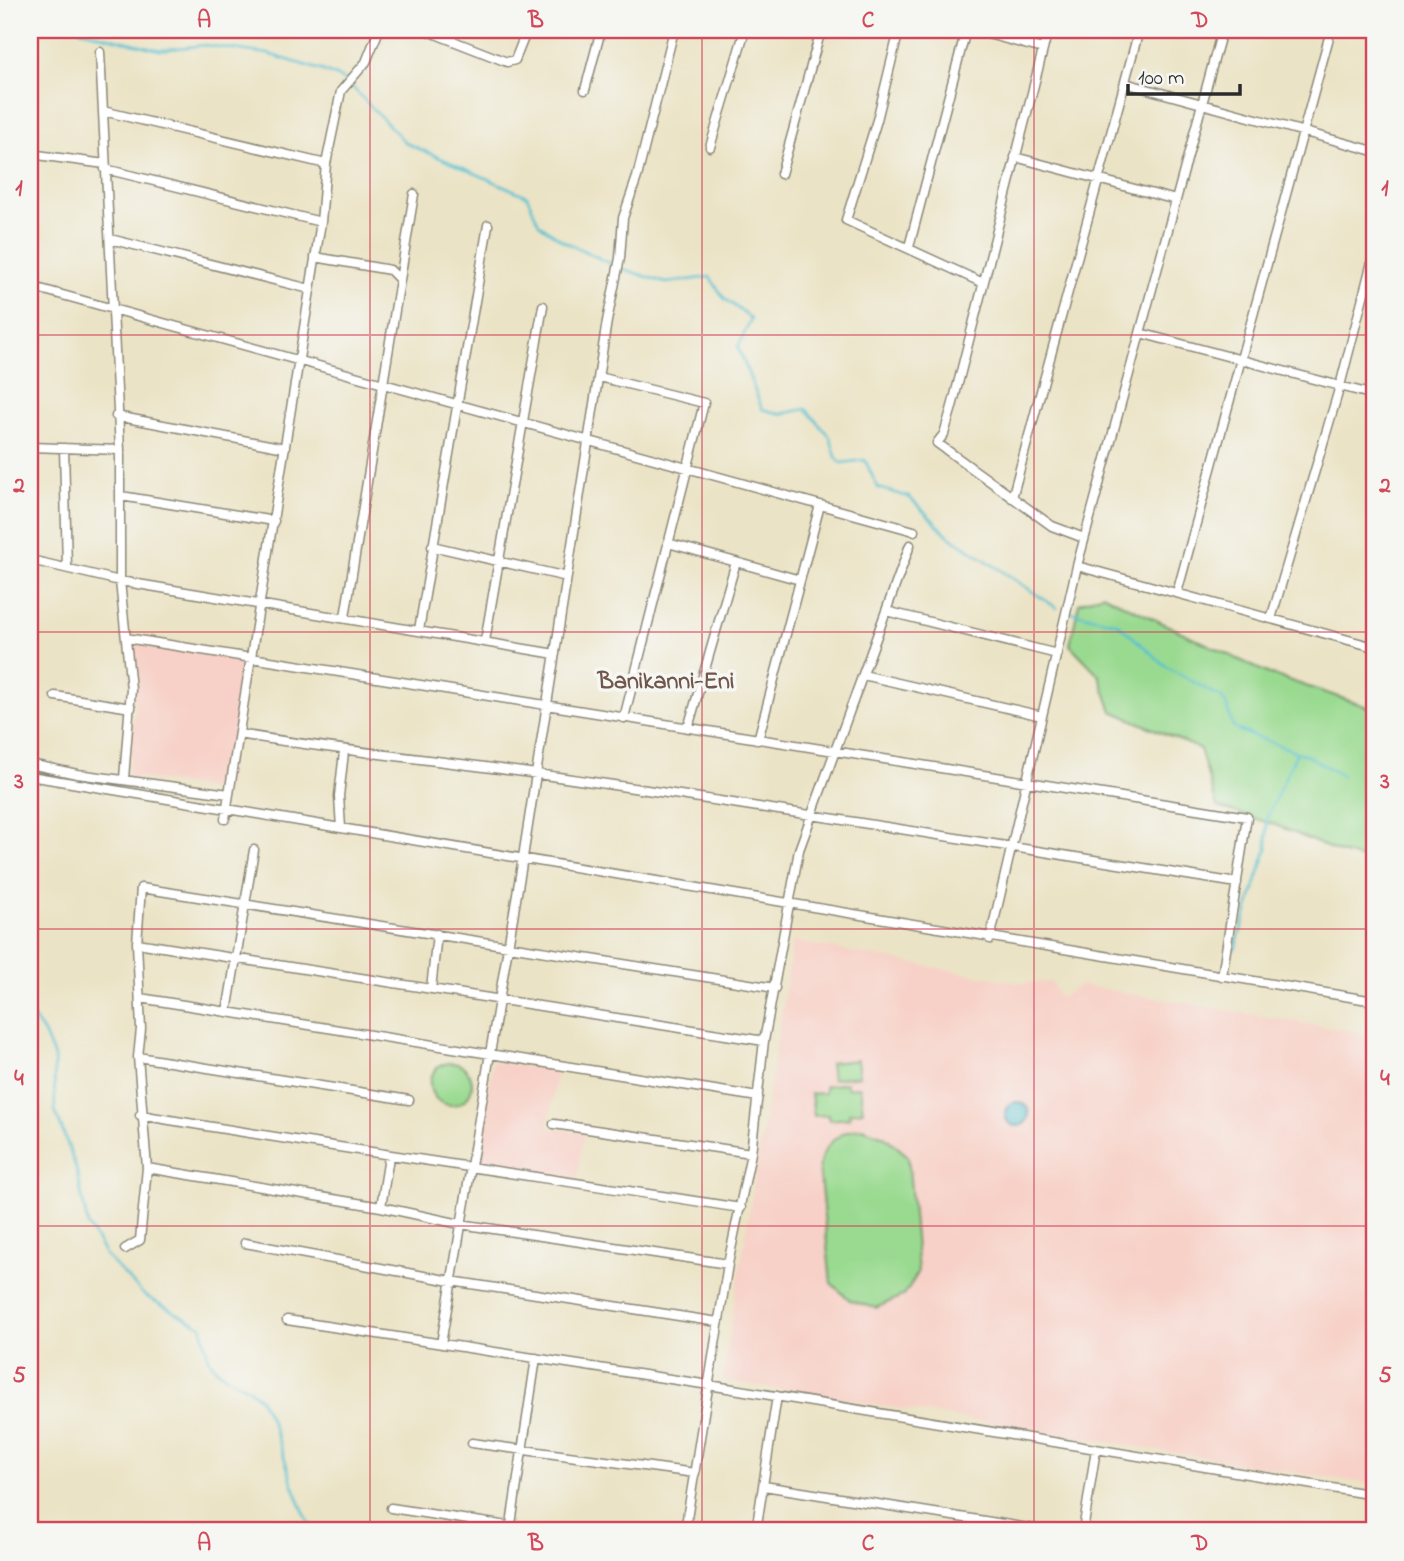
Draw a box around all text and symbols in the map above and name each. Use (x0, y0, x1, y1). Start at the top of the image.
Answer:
text: A (197, 5, 211, 38)
text: B (527, 5, 544, 38)
text: C (862, 5, 875, 38)
text: D (1191, 5, 1208, 38)
scale bar (1128, 52, 1240, 96)
text: 100 m (1138, 64, 1184, 94)
text: 1 (15, 173, 23, 206)
text: 1 (1381, 173, 1389, 206)
text: 2 (12, 470, 25, 503)
text: 2 (1378, 470, 1391, 503)
district label: Banikanni-Eni (597, 665, 734, 700)
text: 3 (13, 766, 24, 799)
text: 3 (1379, 766, 1390, 799)
text: 4 (14, 1063, 24, 1096)
text: 4 (1380, 1063, 1390, 1096)
text: 5 (12, 1360, 26, 1393)
text: 5 (1378, 1360, 1392, 1393)
text: A (197, 1528, 211, 1561)
text: B (527, 1528, 544, 1561)
text: C (862, 1528, 875, 1561)
text: D (1191, 1528, 1208, 1561)

